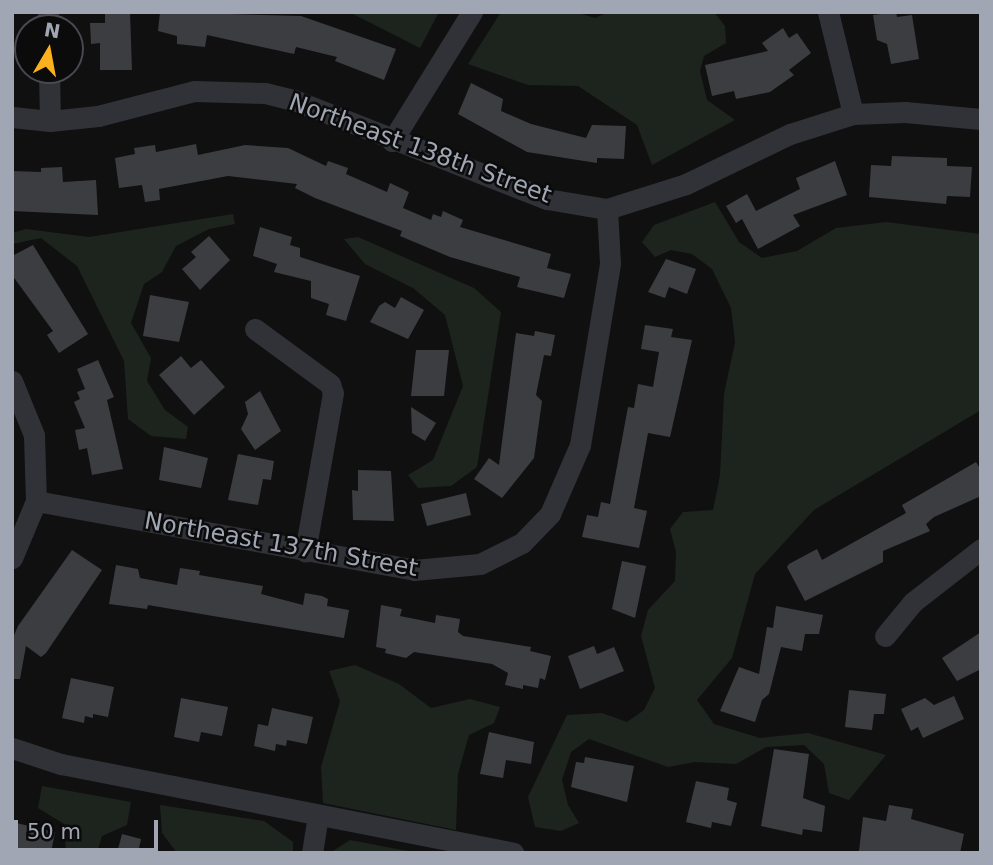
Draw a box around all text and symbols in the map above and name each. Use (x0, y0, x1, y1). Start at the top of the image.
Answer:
north arrow (14, 14, 84, 84)
text: N (43, 18, 62, 43)
street label: Northeast 138th Street (285, 88, 555, 210)
street label: Northeast 137th Street (142, 507, 420, 583)
scale bar (18, 806, 161, 850)
text: 50 m (27, 820, 81, 844)

